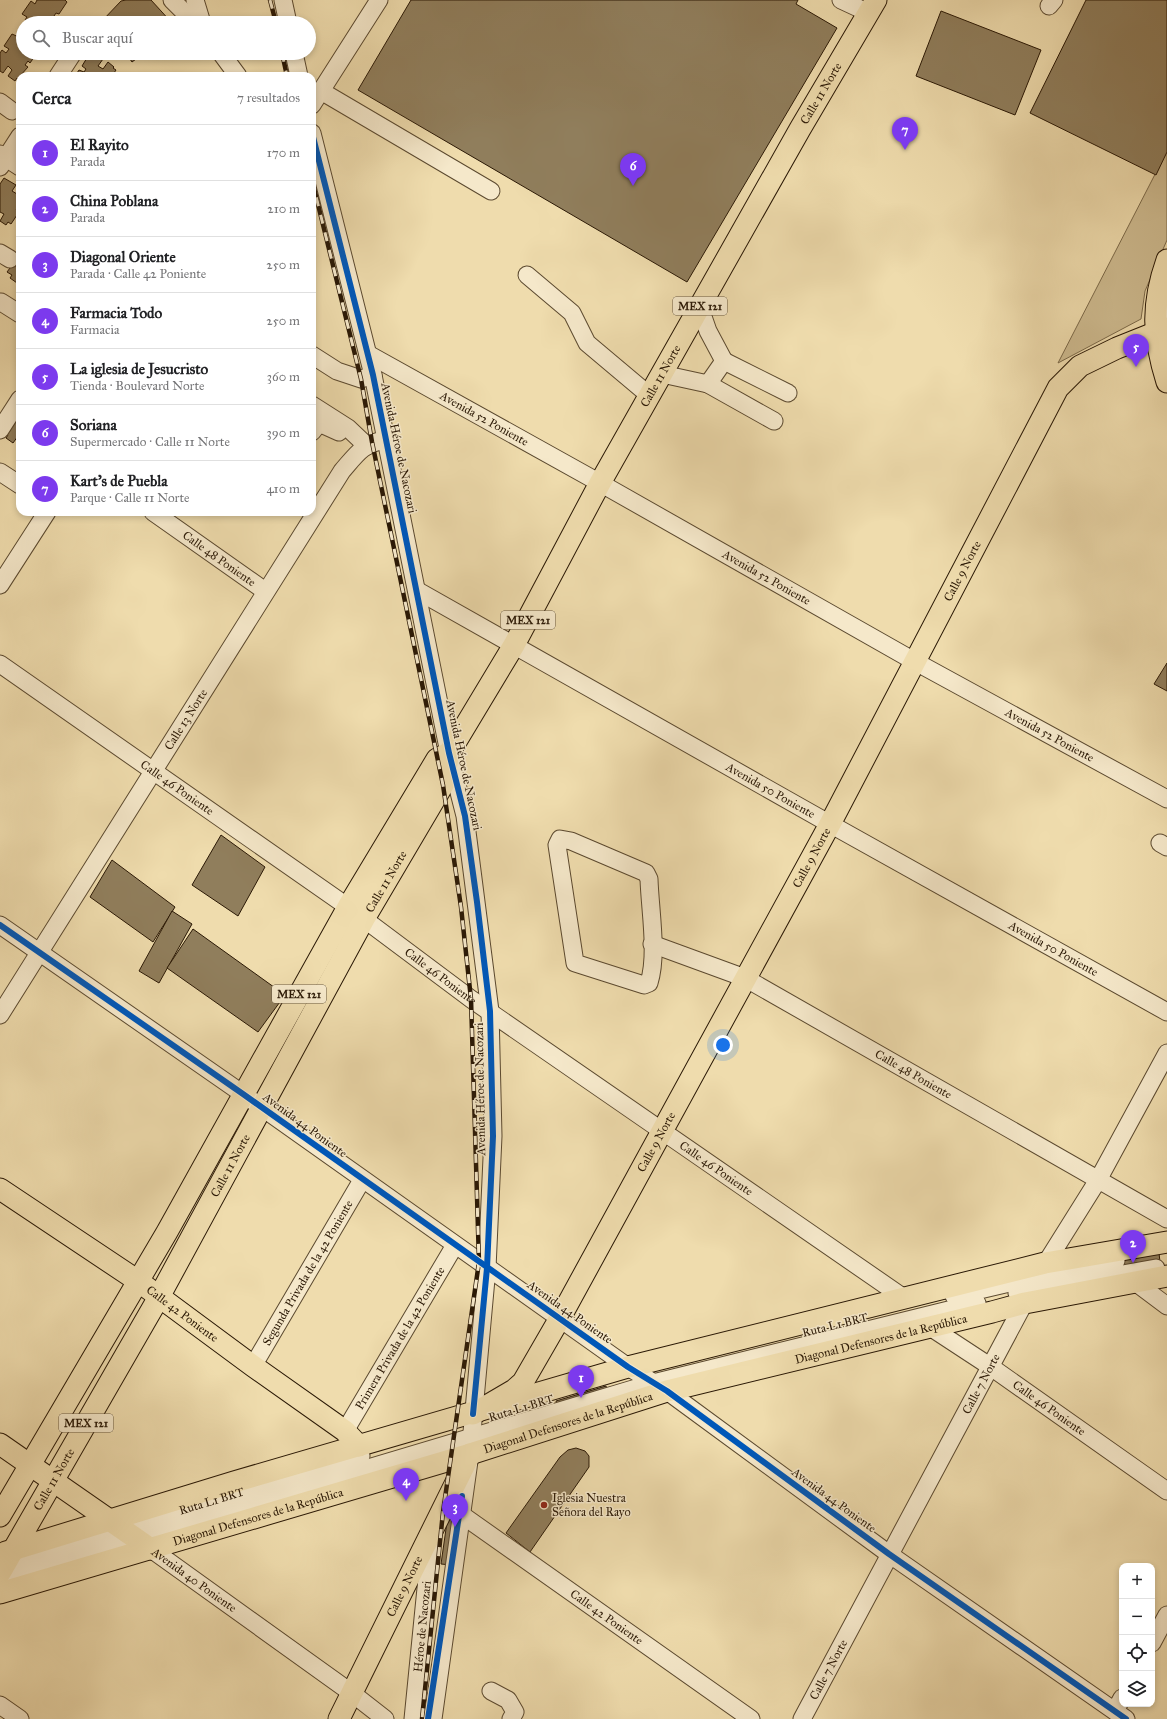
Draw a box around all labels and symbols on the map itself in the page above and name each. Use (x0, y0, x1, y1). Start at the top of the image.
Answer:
street label: Calle 11 Norte (797, 60, 845, 127)
pin: 7 (892, 117, 918, 150)
pin: 6 (620, 153, 646, 186)
road number: MEX 121 (673, 297, 727, 315)
pin: 5 (1123, 334, 1149, 367)
street label: Calle 11 Norte (637, 342, 684, 410)
street label: Avenida Héroe de Nacozari (378, 380, 420, 515)
street label: Avenida 52 Poniente (437, 388, 531, 449)
street label: Calle 48 Poniente (180, 528, 258, 589)
street label: Calle 9 Norte (941, 538, 984, 604)
street label: Avenida 52 Poniente (719, 546, 813, 608)
road number: MEX 121 (501, 611, 555, 629)
street label: Calle 13 Norte (161, 686, 210, 753)
street label: Avenida Héroe de Nacozari (443, 697, 485, 832)
street label: Avenida 52 Poniente (1002, 705, 1097, 765)
street label: Calle 46 Poniente (138, 757, 216, 818)
street label: Avenida 50 Poniente (723, 759, 818, 821)
street label: Calle 9 Norte (790, 825, 834, 890)
street label: Calle 11 Norte (362, 848, 410, 915)
street label: Avenida 50 Poniente (1005, 918, 1100, 979)
street label: Calle 46 Poniente (402, 945, 479, 1008)
road number: MEX 121 (272, 985, 326, 1003)
street label: Avenida Héroe de Nacozari (472, 1022, 488, 1157)
your location (713, 1035, 733, 1055)
street label: Calle 48 Poniente (873, 1047, 954, 1102)
street label: Avenida 44 Poniente (259, 1089, 350, 1160)
street label: Calle 9 Norte (634, 1110, 678, 1174)
street label: Calle 11 Norte (208, 1132, 253, 1199)
street label: Calle 46 Poniente (677, 1138, 756, 1198)
street label: Segunda Privada de la 42 Poniente (260, 1198, 356, 1348)
pin: 2 (1120, 1230, 1146, 1263)
street label: Primera Privada de la 42 Poniente (352, 1264, 448, 1412)
street label: Avenida 44 Poniente (524, 1277, 615, 1347)
street label: Calle 42 Poniente (144, 1283, 221, 1345)
street label: Ruta L1 BRT (801, 1310, 869, 1340)
street label: Diagonal Defensores de la República (793, 1311, 969, 1367)
street label: Calle 7 Norte (959, 1351, 1003, 1416)
pin: 1 (568, 1365, 594, 1398)
street label: Calle 46 Poniente (1010, 1377, 1088, 1438)
street label: Diagonal Defensores de la República (482, 1389, 655, 1456)
street label: Ruta L1 BRT (487, 1391, 555, 1425)
road number: MEX 121 (59, 1414, 113, 1432)
street label: Calle 11 Norte (31, 1446, 77, 1513)
street label: Avenida 44 Poniente (788, 1464, 879, 1535)
pin: 4 (393, 1468, 419, 1501)
street label: Diagonal Defensores de la República (171, 1485, 346, 1549)
street label: Ruta L1 BRT (177, 1485, 246, 1518)
place label: Iglesia Nuestra Señora del Rayo (552, 1491, 631, 1519)
pin: 3 (442, 1494, 468, 1527)
marker: Iglesia Nuestra Señora del Rayo (539, 1500, 549, 1510)
street label: Avenida 40 Poniente (148, 1544, 239, 1615)
street label: Calle 9 Norte (384, 1554, 426, 1619)
street label: Héroe de Nacozari (411, 1579, 434, 1673)
street label: Calle 42 Poniente (568, 1587, 646, 1648)
street label: Calle 7 Norte (807, 1637, 850, 1702)

